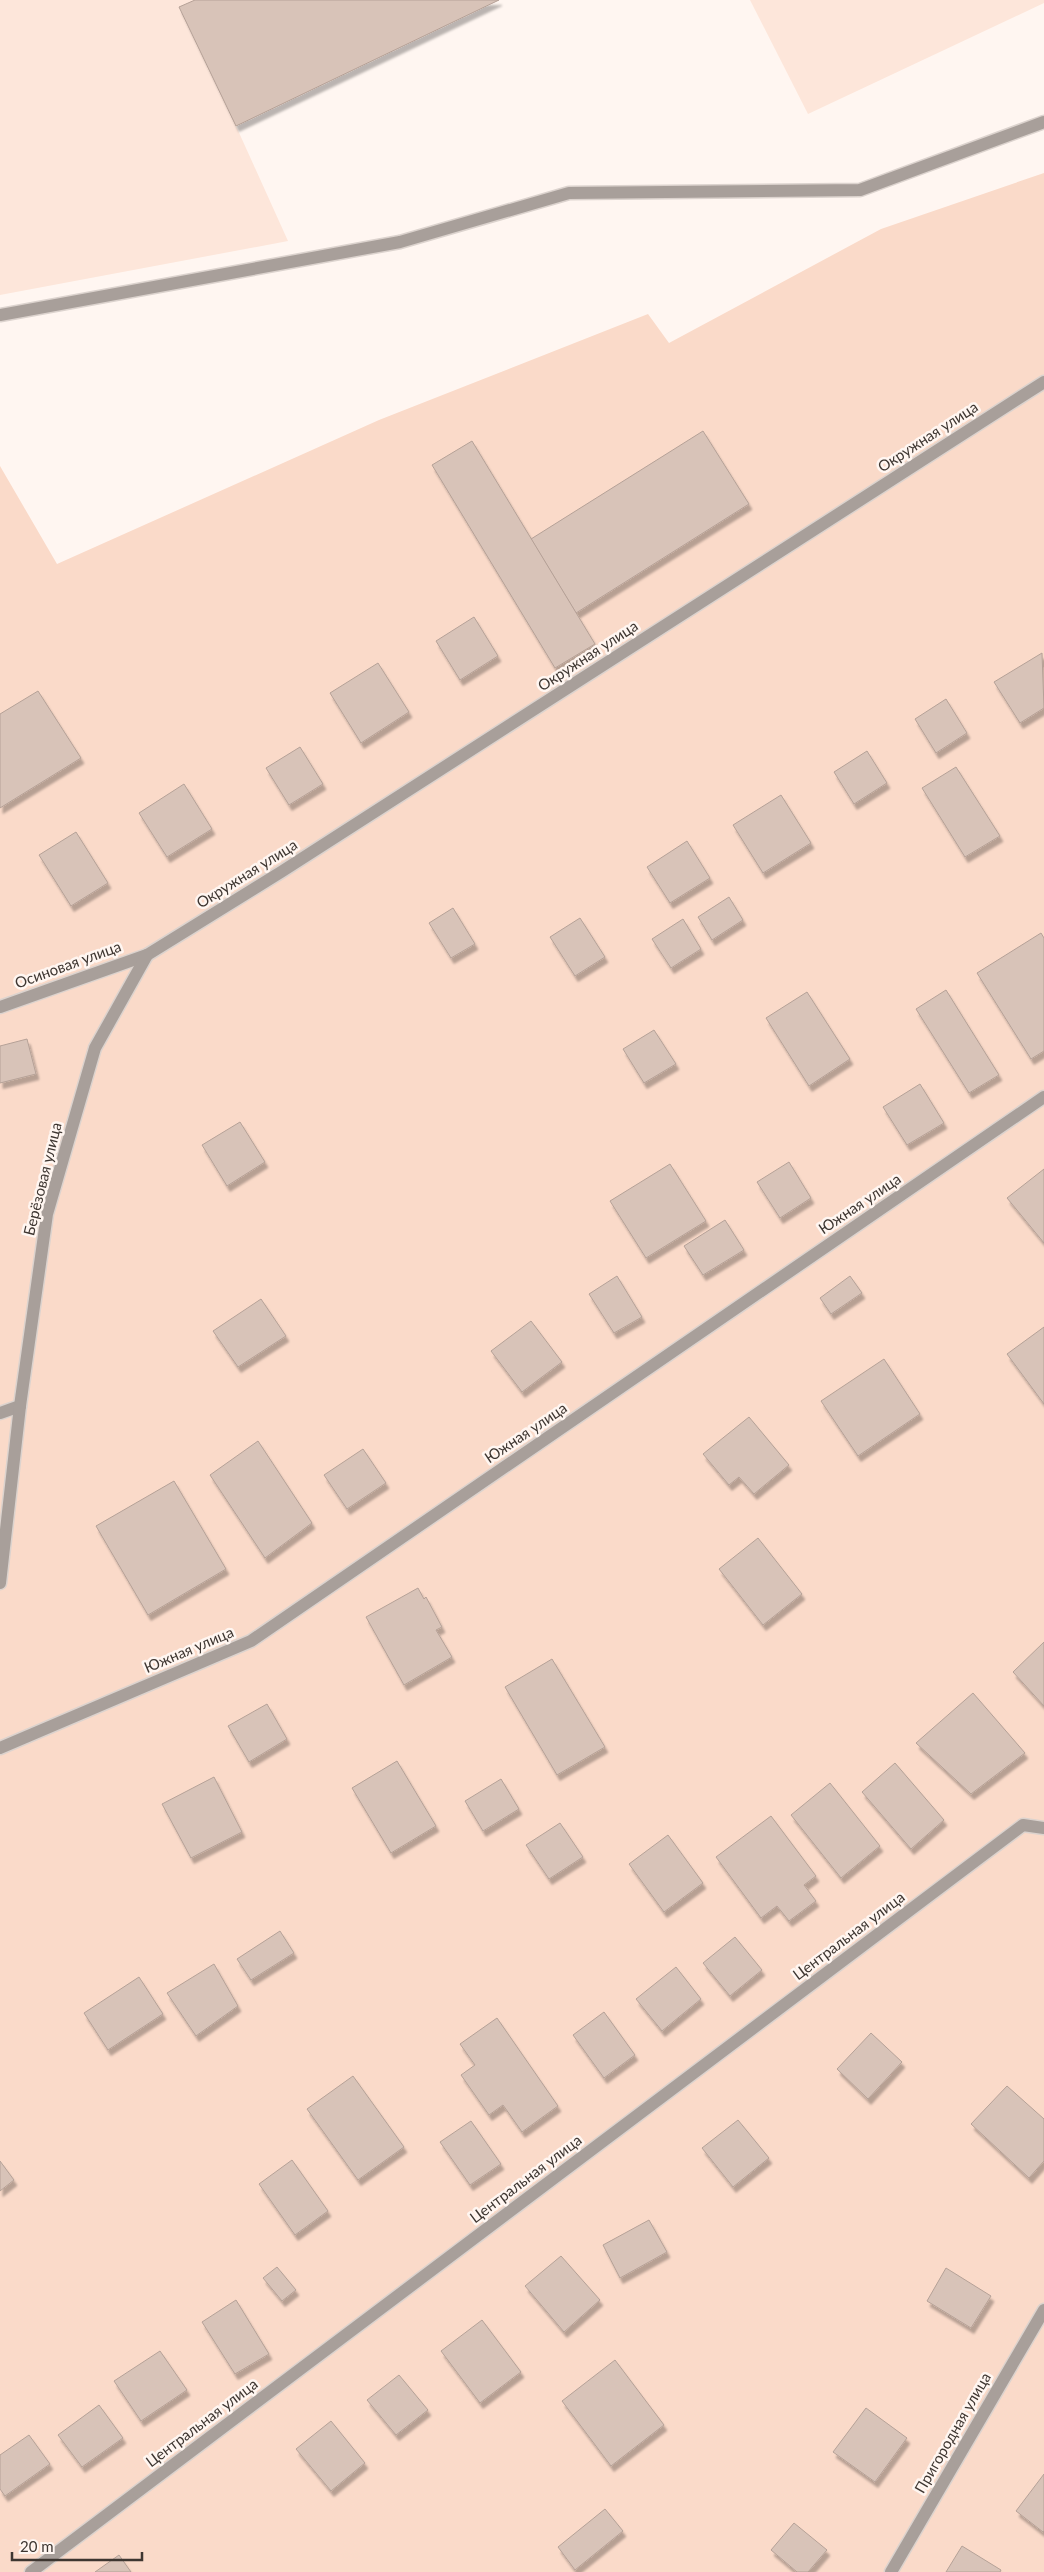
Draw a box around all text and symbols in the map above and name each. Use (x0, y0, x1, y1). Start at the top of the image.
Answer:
street label: Окружная улица (874, 397, 981, 475)
street label: Окружная улица (534, 616, 641, 694)
street label: Окружная улица (193, 835, 300, 911)
street label: Осиновая улица (12, 936, 123, 992)
street label: Берёзовая улица (19, 1120, 65, 1237)
street label: Южная улица (815, 1169, 904, 1237)
street label: Южная улица (481, 1398, 570, 1466)
street label: Южная улица (141, 1622, 236, 1676)
street label: Центральная улица (789, 1887, 908, 1983)
street label: Центральная улица (466, 2130, 585, 2226)
street label: Пригородная улица (910, 2369, 994, 2496)
street label: Центральная улица (142, 2374, 261, 2470)
scale bar (12, 2530, 142, 2562)
text: 20 m (20, 2537, 54, 2555)

